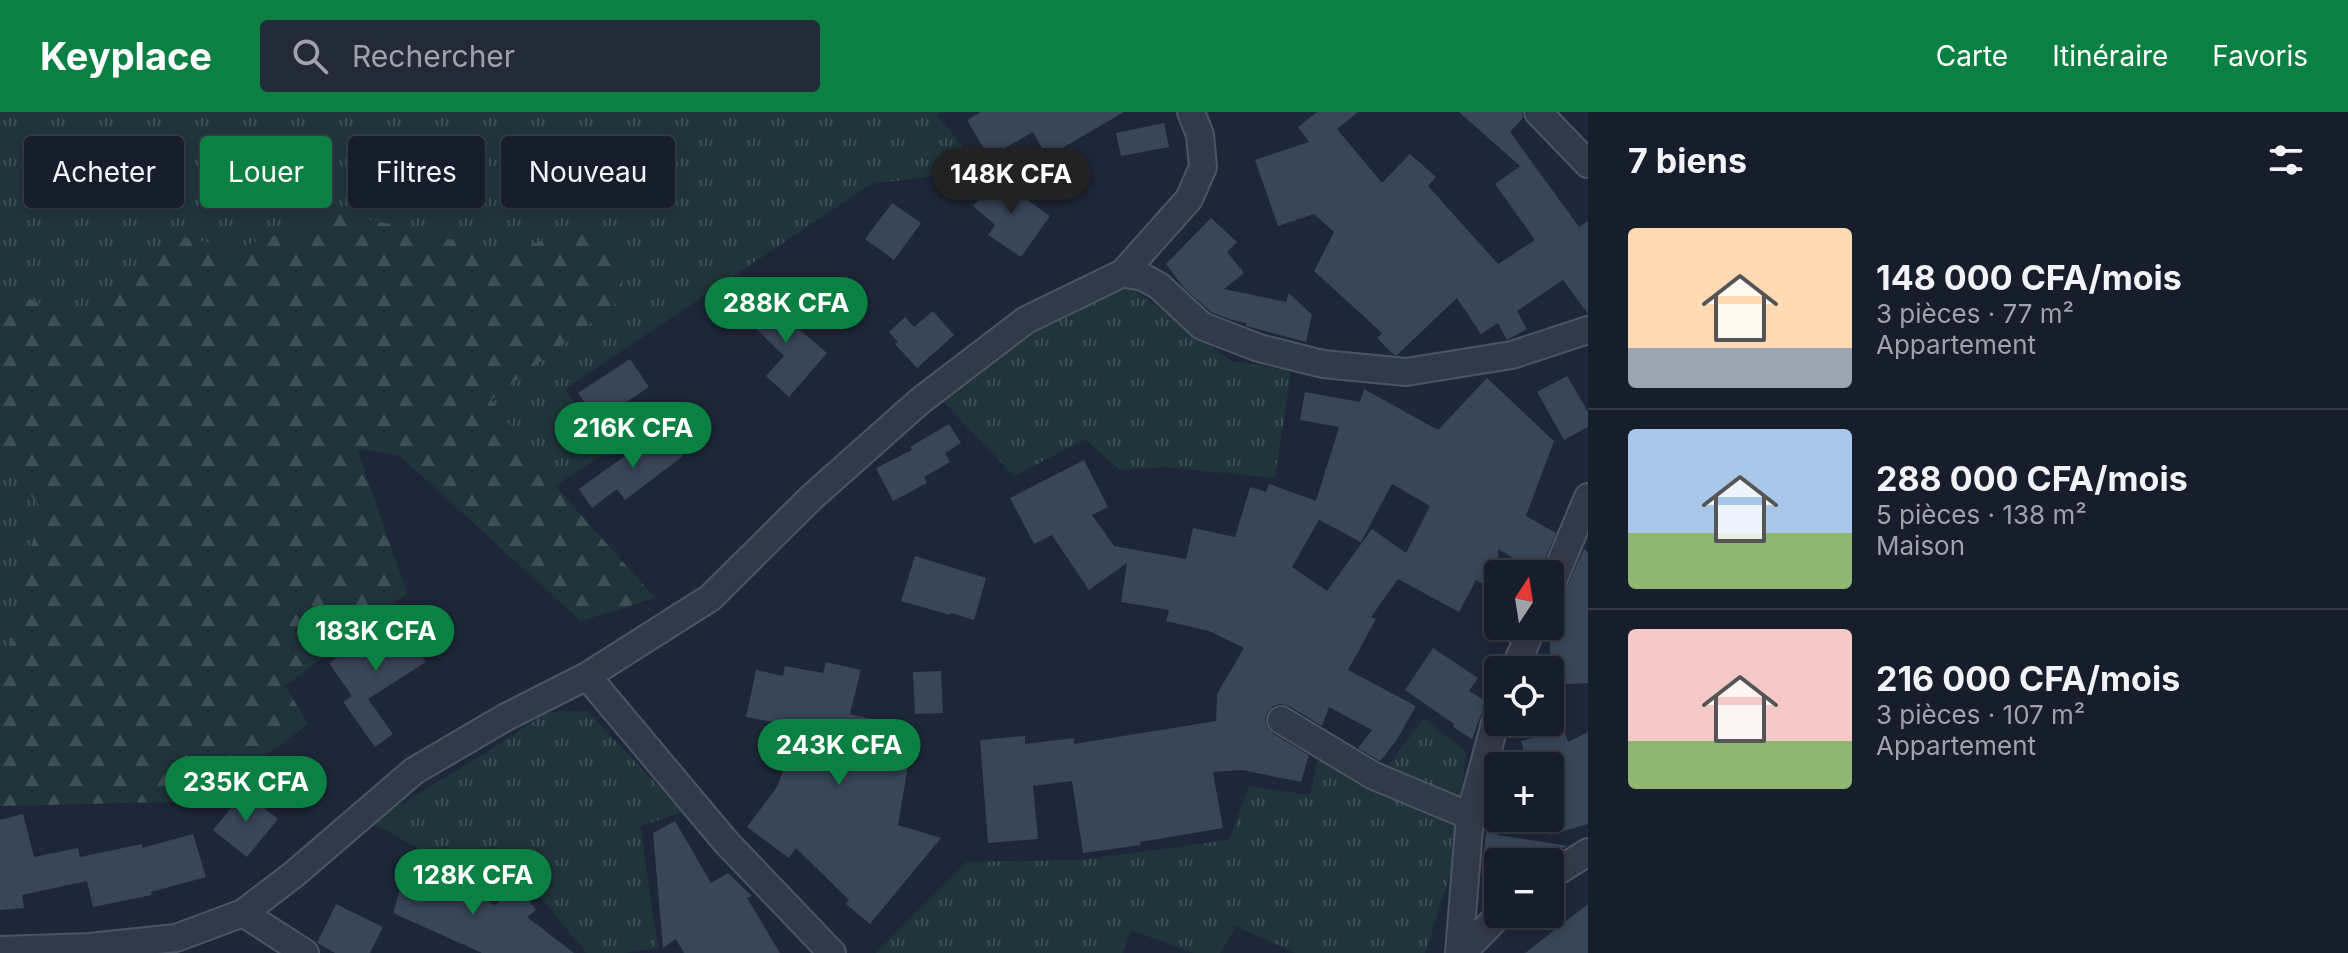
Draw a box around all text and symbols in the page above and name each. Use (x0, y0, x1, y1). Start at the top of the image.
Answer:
search box (260, 20, 820, 92)
text: Keyplace (40, 33, 212, 79)
icon: search (288, 34, 332, 78)
text: Rechercher (352, 38, 515, 74)
text: Carte (1936, 39, 2008, 73)
text: Itinéraire (2052, 39, 2168, 73)
text: Favoris (2212, 39, 2308, 73)
chip: Acheter (24, 136, 184, 208)
chip: Louer (200, 136, 332, 208)
chip: Filtres (348, 136, 485, 208)
chip: Nouveau (501, 136, 675, 208)
icon: filters (2264, 138, 2308, 182)
text: 7 biens (1628, 140, 1747, 181)
pin: 148K CFA (928, 148, 1094, 216)
text: 148K CFA (950, 158, 1072, 189)
text: 148 000 CFA/mois (1876, 257, 2182, 298)
icon: home (1692, 260, 1788, 356)
pin: 288K CFA (703, 277, 869, 345)
text: 288K CFA (723, 287, 849, 318)
text: 3 pièces · 77 m² (1876, 298, 2074, 329)
text: Appartement (1876, 329, 2036, 360)
pin: 216K CFA (550, 402, 716, 470)
text: 216K CFA (573, 412, 693, 443)
text: 288 000 CFA/mois (1876, 458, 2188, 499)
icon: home (1692, 461, 1788, 557)
text: 5 pièces · 138 m² (1876, 499, 2087, 530)
text: Maison (1876, 530, 1965, 561)
north arrow (1484, 560, 1564, 640)
map controls (1484, 560, 1564, 928)
pin: 183K CFA (293, 605, 459, 673)
text: 183K CFA (315, 615, 437, 646)
button: locate (1484, 656, 1564, 736)
text: 216 000 CFA/mois (1876, 658, 2180, 699)
icon: home (1692, 661, 1788, 757)
text: 3 pièces · 107 m² (1876, 699, 2085, 730)
pin: 243K CFA (756, 719, 922, 787)
text: 243K CFA (776, 729, 902, 760)
text: Appartement (1876, 730, 2036, 761)
button: + (1484, 752, 1564, 832)
pin: 235K CFA (163, 756, 329, 824)
text: 235K CFA (183, 766, 309, 797)
button: − (1484, 848, 1564, 928)
pin: 128K CFA (390, 849, 556, 917)
text: 128K CFA (413, 859, 533, 890)

